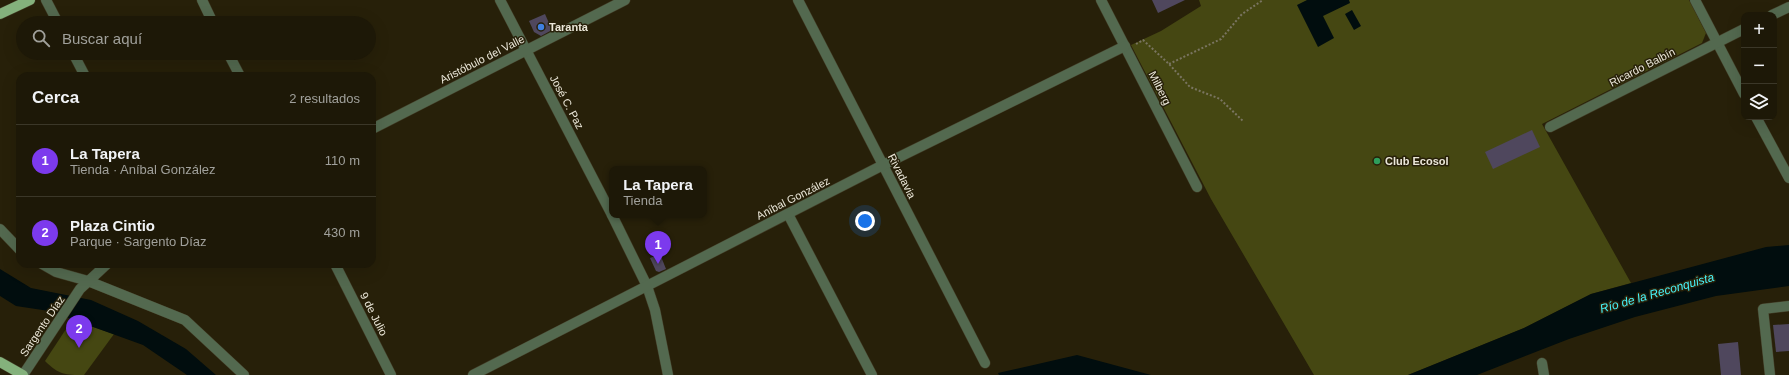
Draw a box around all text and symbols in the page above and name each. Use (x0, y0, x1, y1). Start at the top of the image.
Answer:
map controls (1741, 12, 1777, 120)
button: + (1741, 12, 1777, 48)
search box (16, 16, 376, 60)
place label: Taranta (549, 21, 589, 33)
marker: Taranta (536, 22, 546, 32)
icon: search (30, 27, 52, 49)
text: Buscar aquí (62, 30, 142, 47)
street label: Aristóbulo del Valle (438, 32, 526, 86)
street label: Ricardo Balbín (1607, 45, 1677, 89)
button: − (1741, 48, 1777, 84)
street label: Milberg (1146, 69, 1174, 107)
street label: José C. Paz (548, 73, 586, 131)
button: layers (1741, 84, 1777, 120)
text: Cerca (32, 88, 79, 107)
text: 2 resultados (289, 91, 360, 106)
text: La Tapera (70, 145, 140, 162)
street label: Rivadavia (886, 152, 919, 201)
text: 1 (41, 153, 49, 168)
text: 110 m (325, 153, 360, 168)
place label: Club Ecosol (1385, 155, 1449, 167)
marker: Club Ecosol (1372, 156, 1382, 166)
text: Tienda · Aníbal González (70, 162, 216, 177)
popup (609, 166, 707, 218)
street label: Aníbal González (754, 174, 832, 222)
text: La Tapera (623, 176, 693, 193)
text: Tienda (623, 193, 662, 208)
your location (855, 211, 875, 231)
text: Plaza Cintio (70, 217, 155, 234)
text: 2 (41, 225, 49, 240)
text: 430 m (324, 225, 360, 240)
pin: 1 (645, 231, 671, 264)
text: Parque · Sargento Díaz (70, 234, 207, 249)
water label: Río de la Reconquista (1598, 270, 1716, 316)
street label: 9 de Julio (358, 290, 390, 338)
street label: Sargento Díaz (17, 293, 67, 359)
pin: 2 (66, 315, 92, 348)

